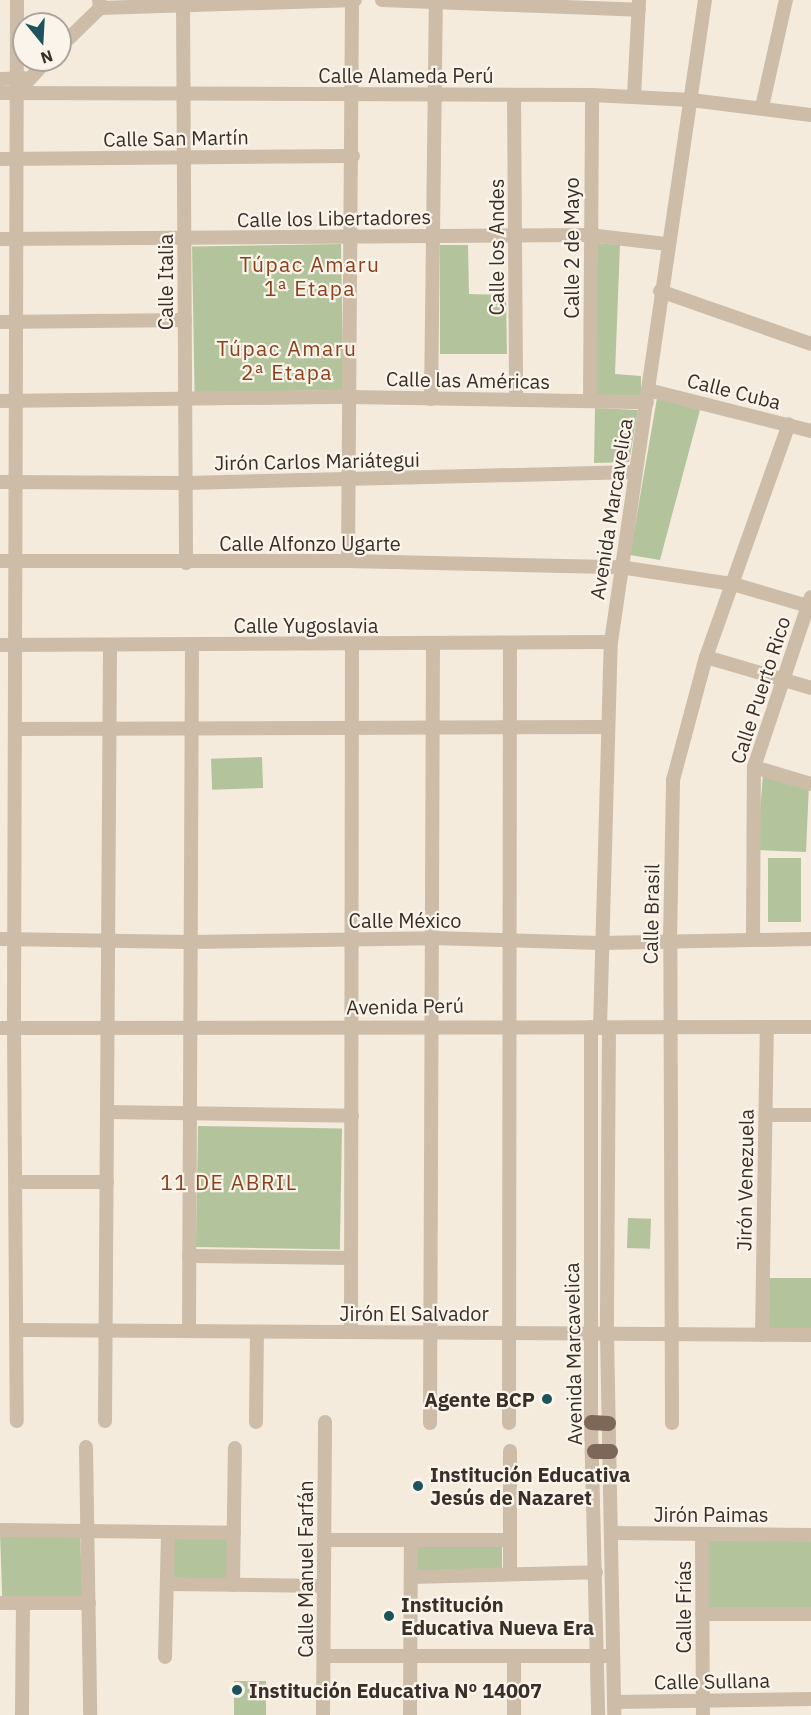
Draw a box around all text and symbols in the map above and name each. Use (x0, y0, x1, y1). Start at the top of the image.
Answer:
north arrow (12, 12, 72, 72)
text: N (38, 46, 56, 69)
street label: Calle Alameda Perú (318, 63, 494, 87)
street label: Calle San Martín (103, 125, 249, 151)
street label: Calle 2 de Mayo (559, 177, 583, 319)
street label: Calle los Andes (484, 178, 508, 316)
street label: Calle los Libertadores (237, 204, 431, 232)
street label: Calle Italia (153, 234, 177, 330)
district label: Túpac Amaru 1ª Etapa (240, 251, 380, 301)
district label: Túpac Amaru 2ª Etapa (217, 335, 357, 385)
street label: Calle las Américas (386, 367, 550, 393)
street label: Calle Cuba (685, 368, 783, 414)
street label: Avenida Marcavelica (585, 417, 637, 601)
street label: Jirón Carlos Mariátegui (214, 447, 420, 475)
street label: Calle Alfonzo Ugarte (219, 531, 401, 555)
street label: Calle Yugoslavia (233, 613, 379, 637)
street label: Calle Puerto Rico (725, 613, 795, 767)
street label: Calle Brasil (638, 863, 664, 965)
street label: Calle México (349, 908, 461, 932)
street label: Avenida Perú (346, 993, 464, 1019)
street label: Jirón Venezuela (732, 1109, 758, 1251)
district label: 11 DE ABRIL (160, 1169, 298, 1195)
street label: Avenida Marcavelica (559, 1262, 587, 1446)
street label: Jirón El Salvador (339, 1301, 489, 1325)
place label: Agente BCP (424, 1387, 535, 1411)
marker: Agente BCP (540, 1392, 554, 1406)
place label: Institución Educativa Jesús de Nazaret (430, 1462, 630, 1509)
marker: Institución Educativa Jesús de Nazaret (411, 1479, 425, 1493)
street label: Calle Manuel Farfán (293, 1480, 317, 1658)
street label: Jirón Paimas (653, 1502, 769, 1526)
street label: Calle Frías (671, 1560, 695, 1654)
place label: Institución Educativa Nueva Era (401, 1592, 594, 1639)
marker: Institución Educativa Nueva Era (382, 1609, 396, 1623)
street label: Calle Sullana (654, 1668, 770, 1694)
place label: Institución Educativa Nº 14007 (249, 1678, 542, 1702)
marker: Institución Educativa Nº 14007 (230, 1683, 244, 1697)

